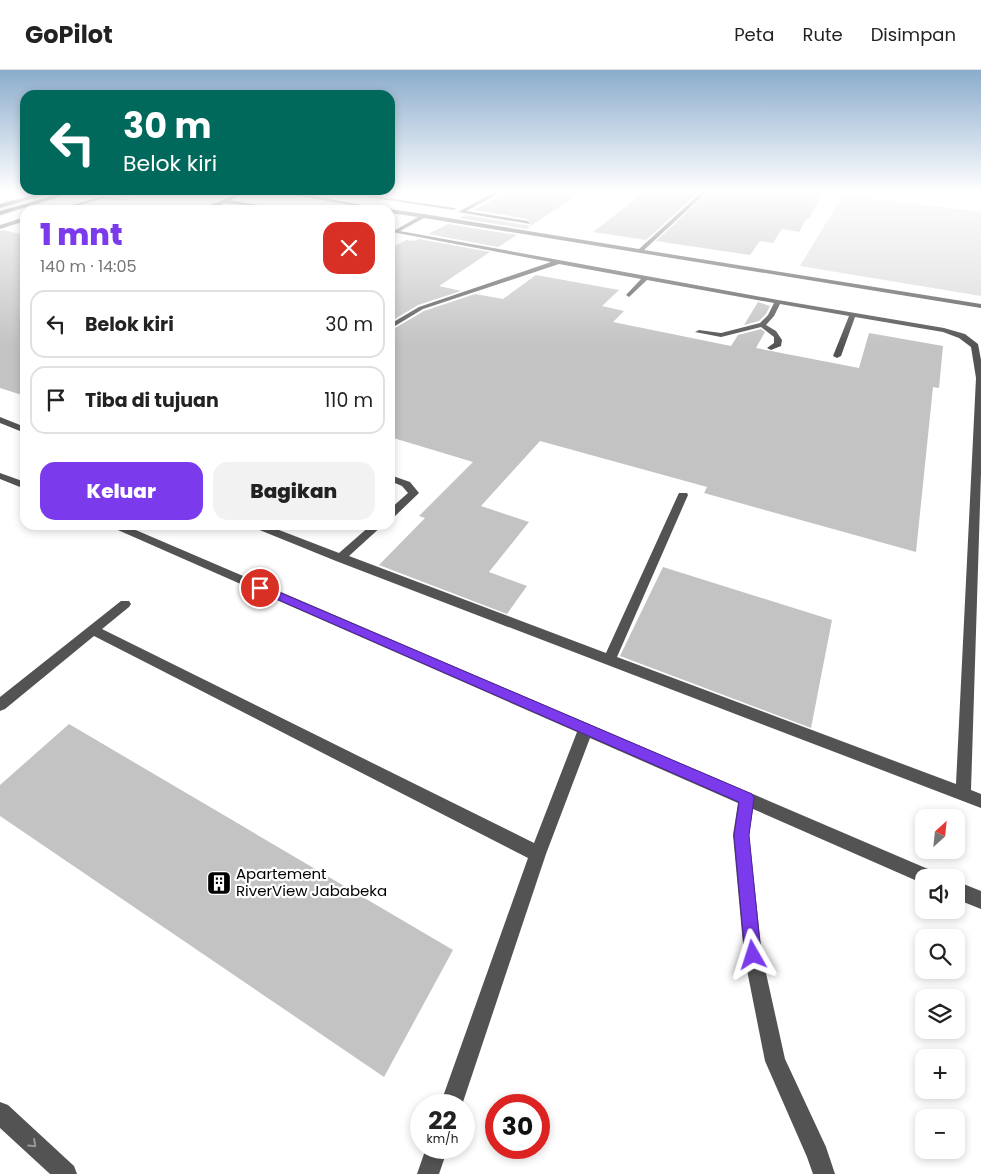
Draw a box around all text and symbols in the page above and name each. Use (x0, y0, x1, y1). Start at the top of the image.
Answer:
text: GoPilot (25, 18, 113, 51)
text: Peta (734, 22, 774, 47)
text: Rute (802, 22, 843, 47)
text: Disimpan (871, 22, 956, 47)
text: 30 m (123, 101, 211, 150)
icon: left (40, 110, 105, 175)
text: Belok kiri (123, 148, 217, 179)
text: 1 mnt (40, 213, 123, 256)
button: close (323, 222, 375, 274)
text: 140 m · 14:05 (40, 255, 137, 278)
icon: left (42, 310, 70, 338)
text: Belok kiri (85, 311, 174, 338)
text: 30 m (325, 311, 373, 338)
icon: arrive (42, 386, 70, 414)
text: Tiba di tujuan (85, 387, 219, 414)
text: 110 m (324, 387, 373, 414)
button: Keluar (40, 462, 203, 520)
button: Bagikan (213, 462, 375, 520)
pin (239, 567, 281, 609)
icon: arrive (246, 574, 274, 602)
north arrow (915, 809, 965, 859)
map controls (915, 809, 965, 1159)
place label: Apartement RiverView Jababeka (236, 863, 387, 901)
button: sound (915, 869, 965, 919)
building icon: Apartement RiverView Jababeka (206, 870, 232, 896)
position arrow (726, 928, 778, 980)
button: search (915, 929, 965, 979)
button: layers (915, 989, 965, 1039)
button: + (915, 1049, 965, 1099)
speed limit sign: 30 (485, 1094, 550, 1159)
text: 22 (428, 1103, 457, 1138)
button: − (915, 1109, 965, 1159)
text: km/h (427, 1130, 458, 1147)
one-way arrow (27, 1138, 36, 1147)

